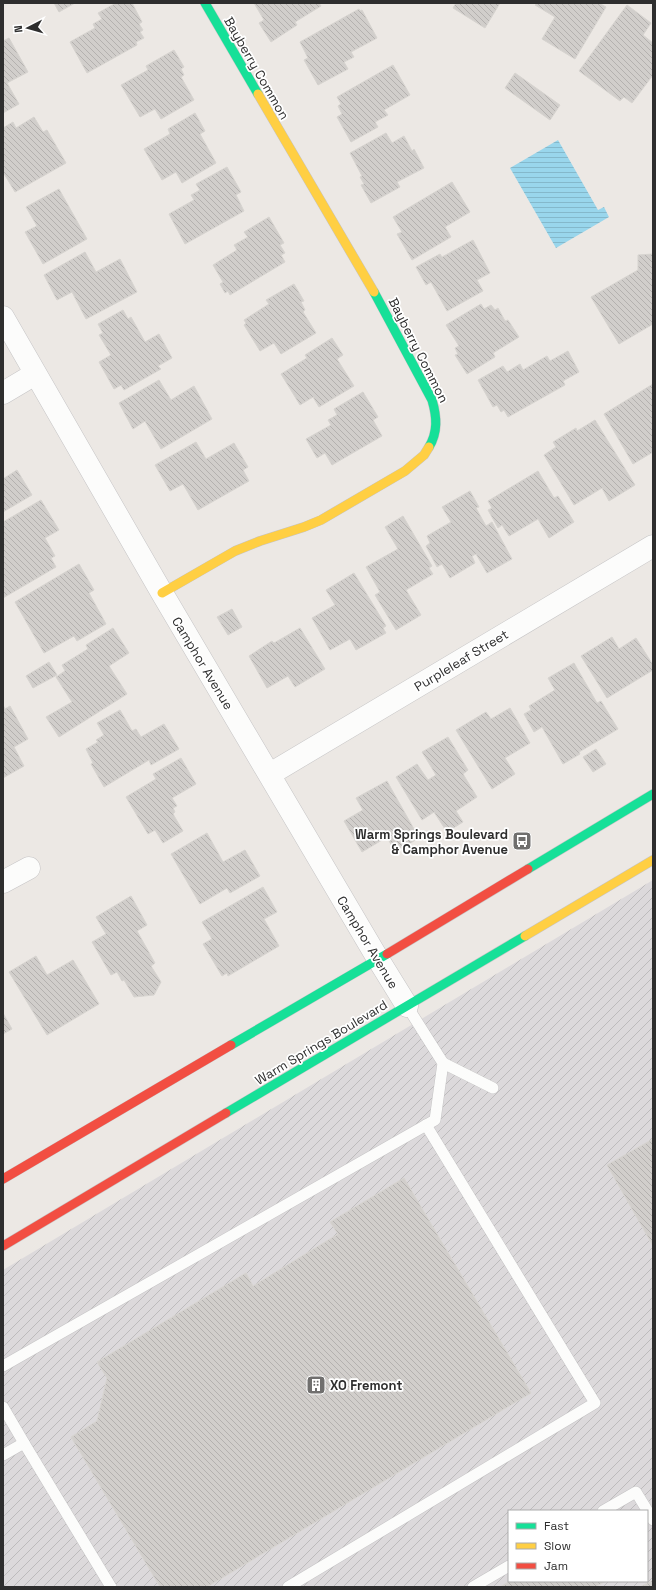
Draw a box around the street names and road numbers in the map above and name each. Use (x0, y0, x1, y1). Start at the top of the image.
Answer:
street label: Bayberry Common (220, 14, 293, 123)
street label: Bayberry Common (385, 295, 452, 406)
street label: Camphor Avenue (168, 614, 237, 713)
street label: Purpleleaf Street (411, 626, 511, 695)
street label: Camphor Avenue (333, 893, 402, 992)
street label: Warm Springs Boulevard (252, 996, 391, 1089)

